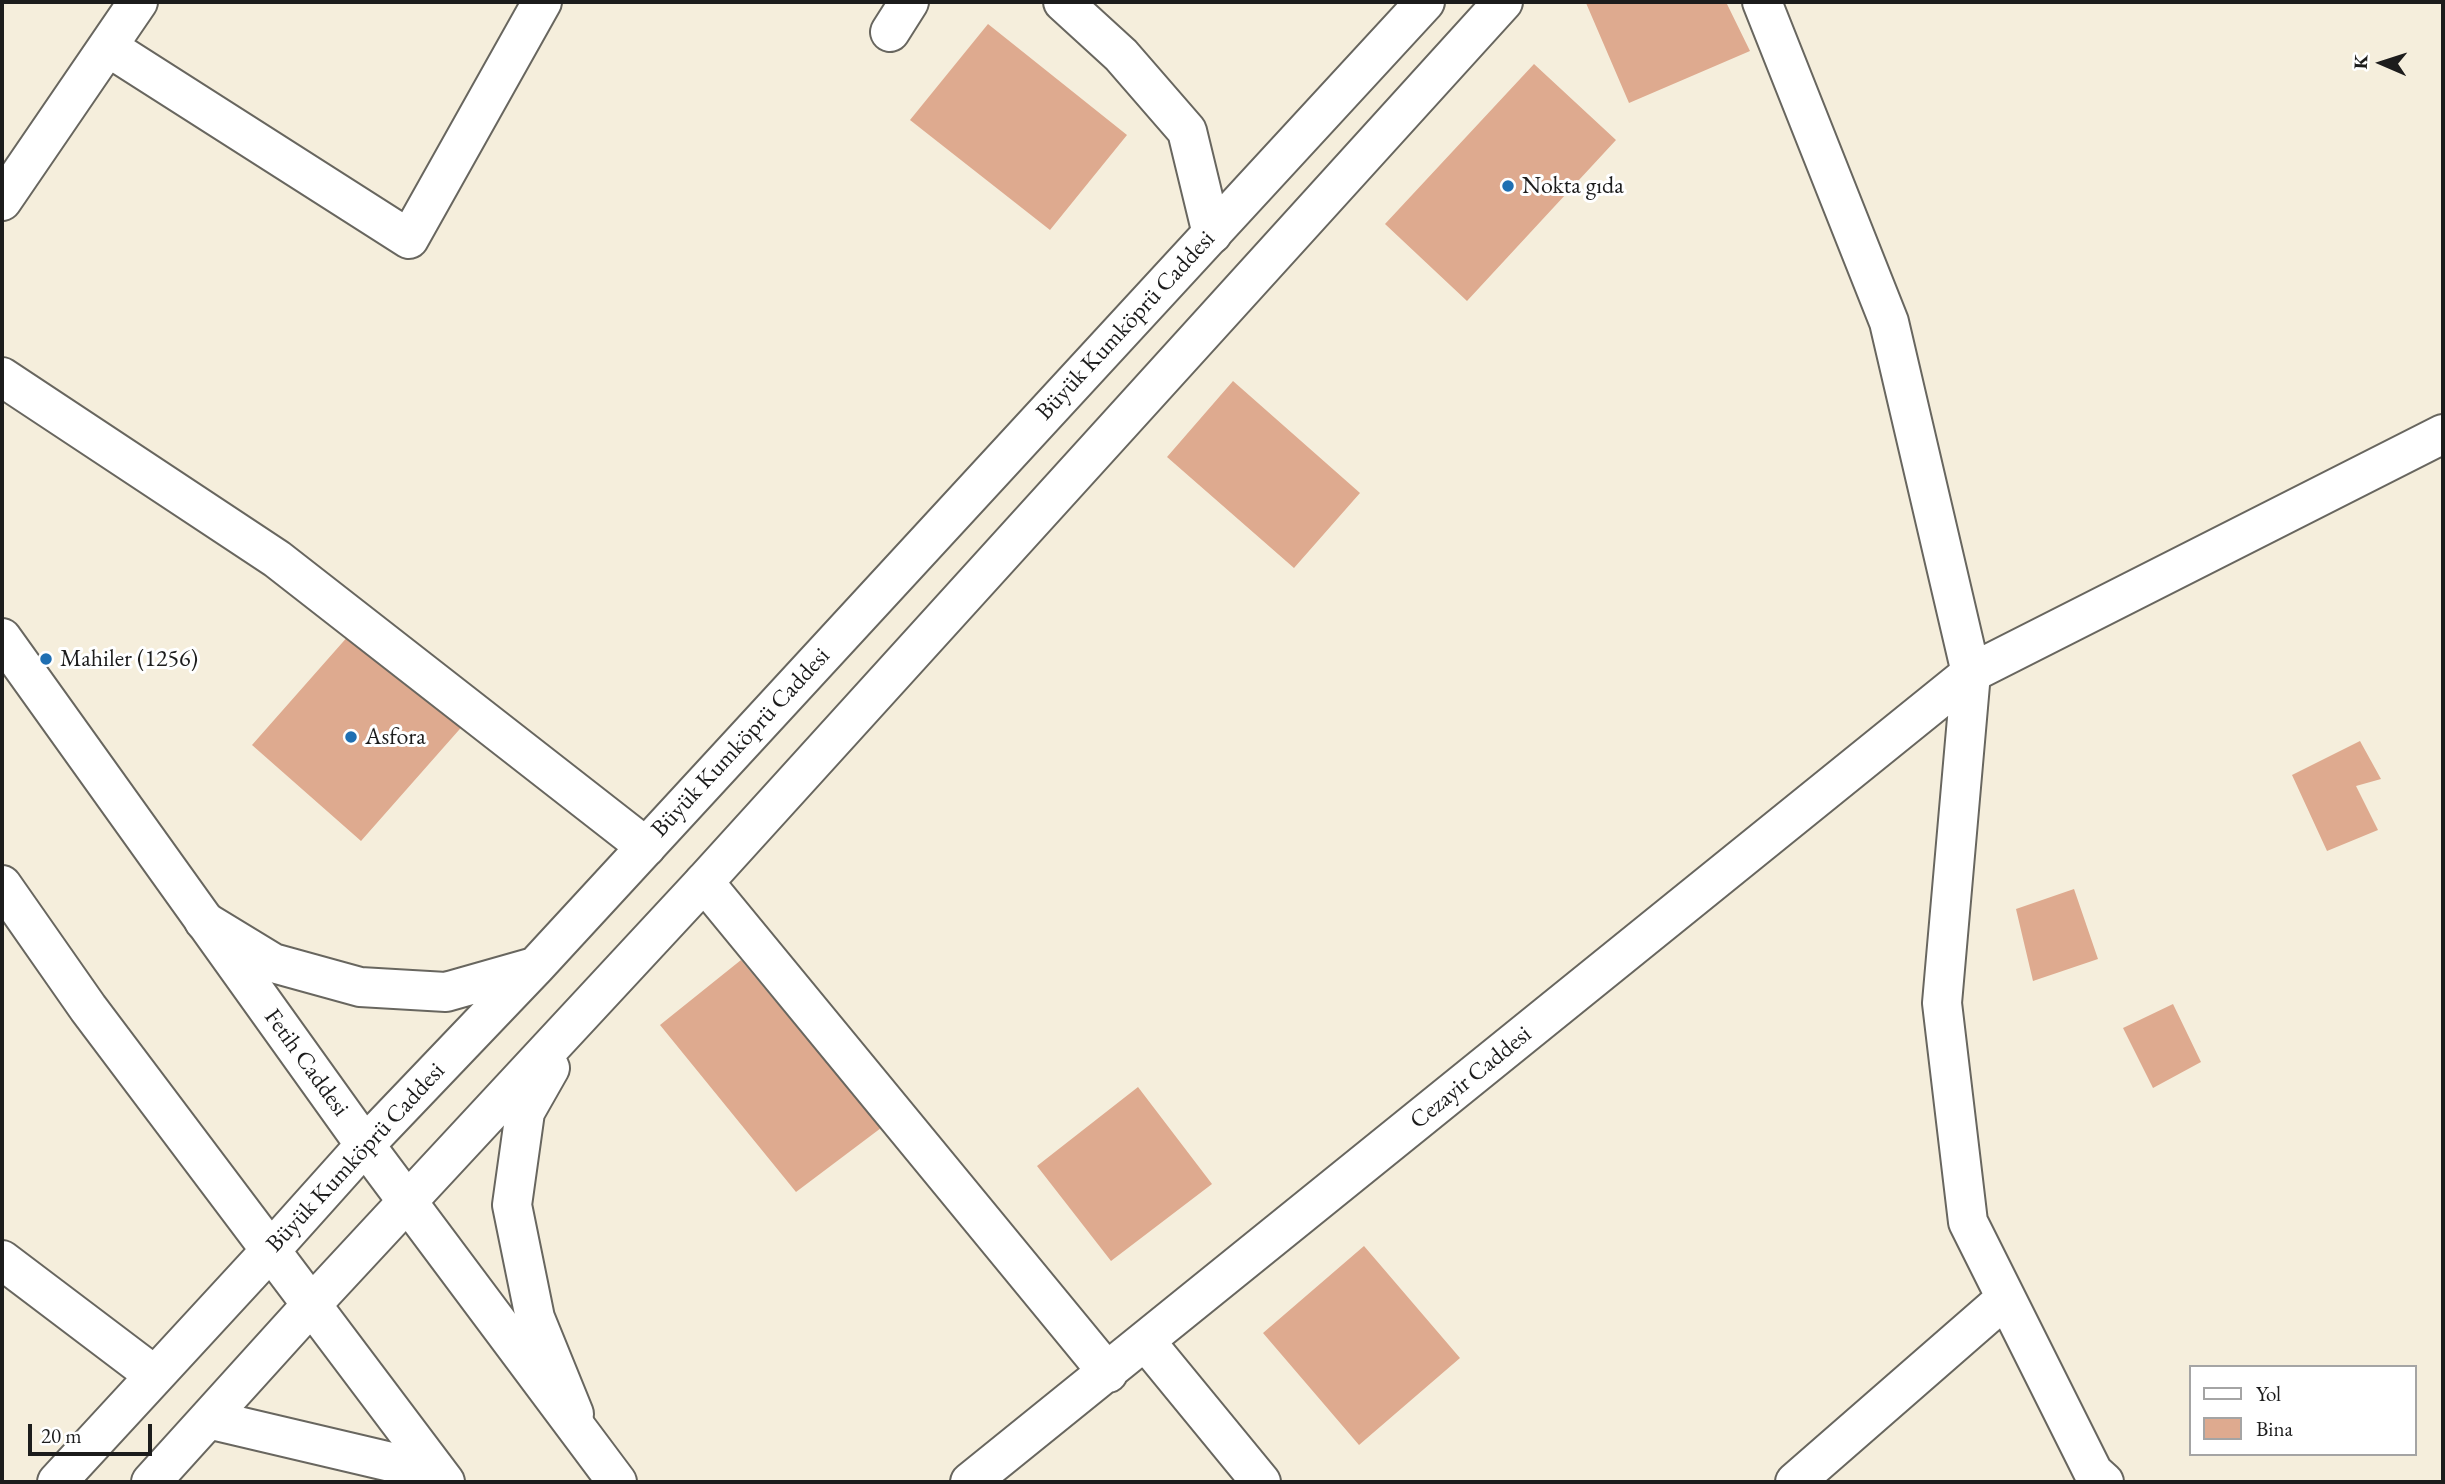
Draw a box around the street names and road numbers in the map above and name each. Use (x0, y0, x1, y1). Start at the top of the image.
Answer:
street label: Büyük Kumköprü Caddesi (1031, 225, 1221, 427)
street label: Büyük Kumköprü Caddesi (646, 642, 836, 844)
street label: Fetih Caddesi (257, 1004, 355, 1122)
street label: Cezayir Caddesi (1404, 1020, 1538, 1136)
street label: Büyük Kumköprü Caddesi (261, 1057, 451, 1259)

